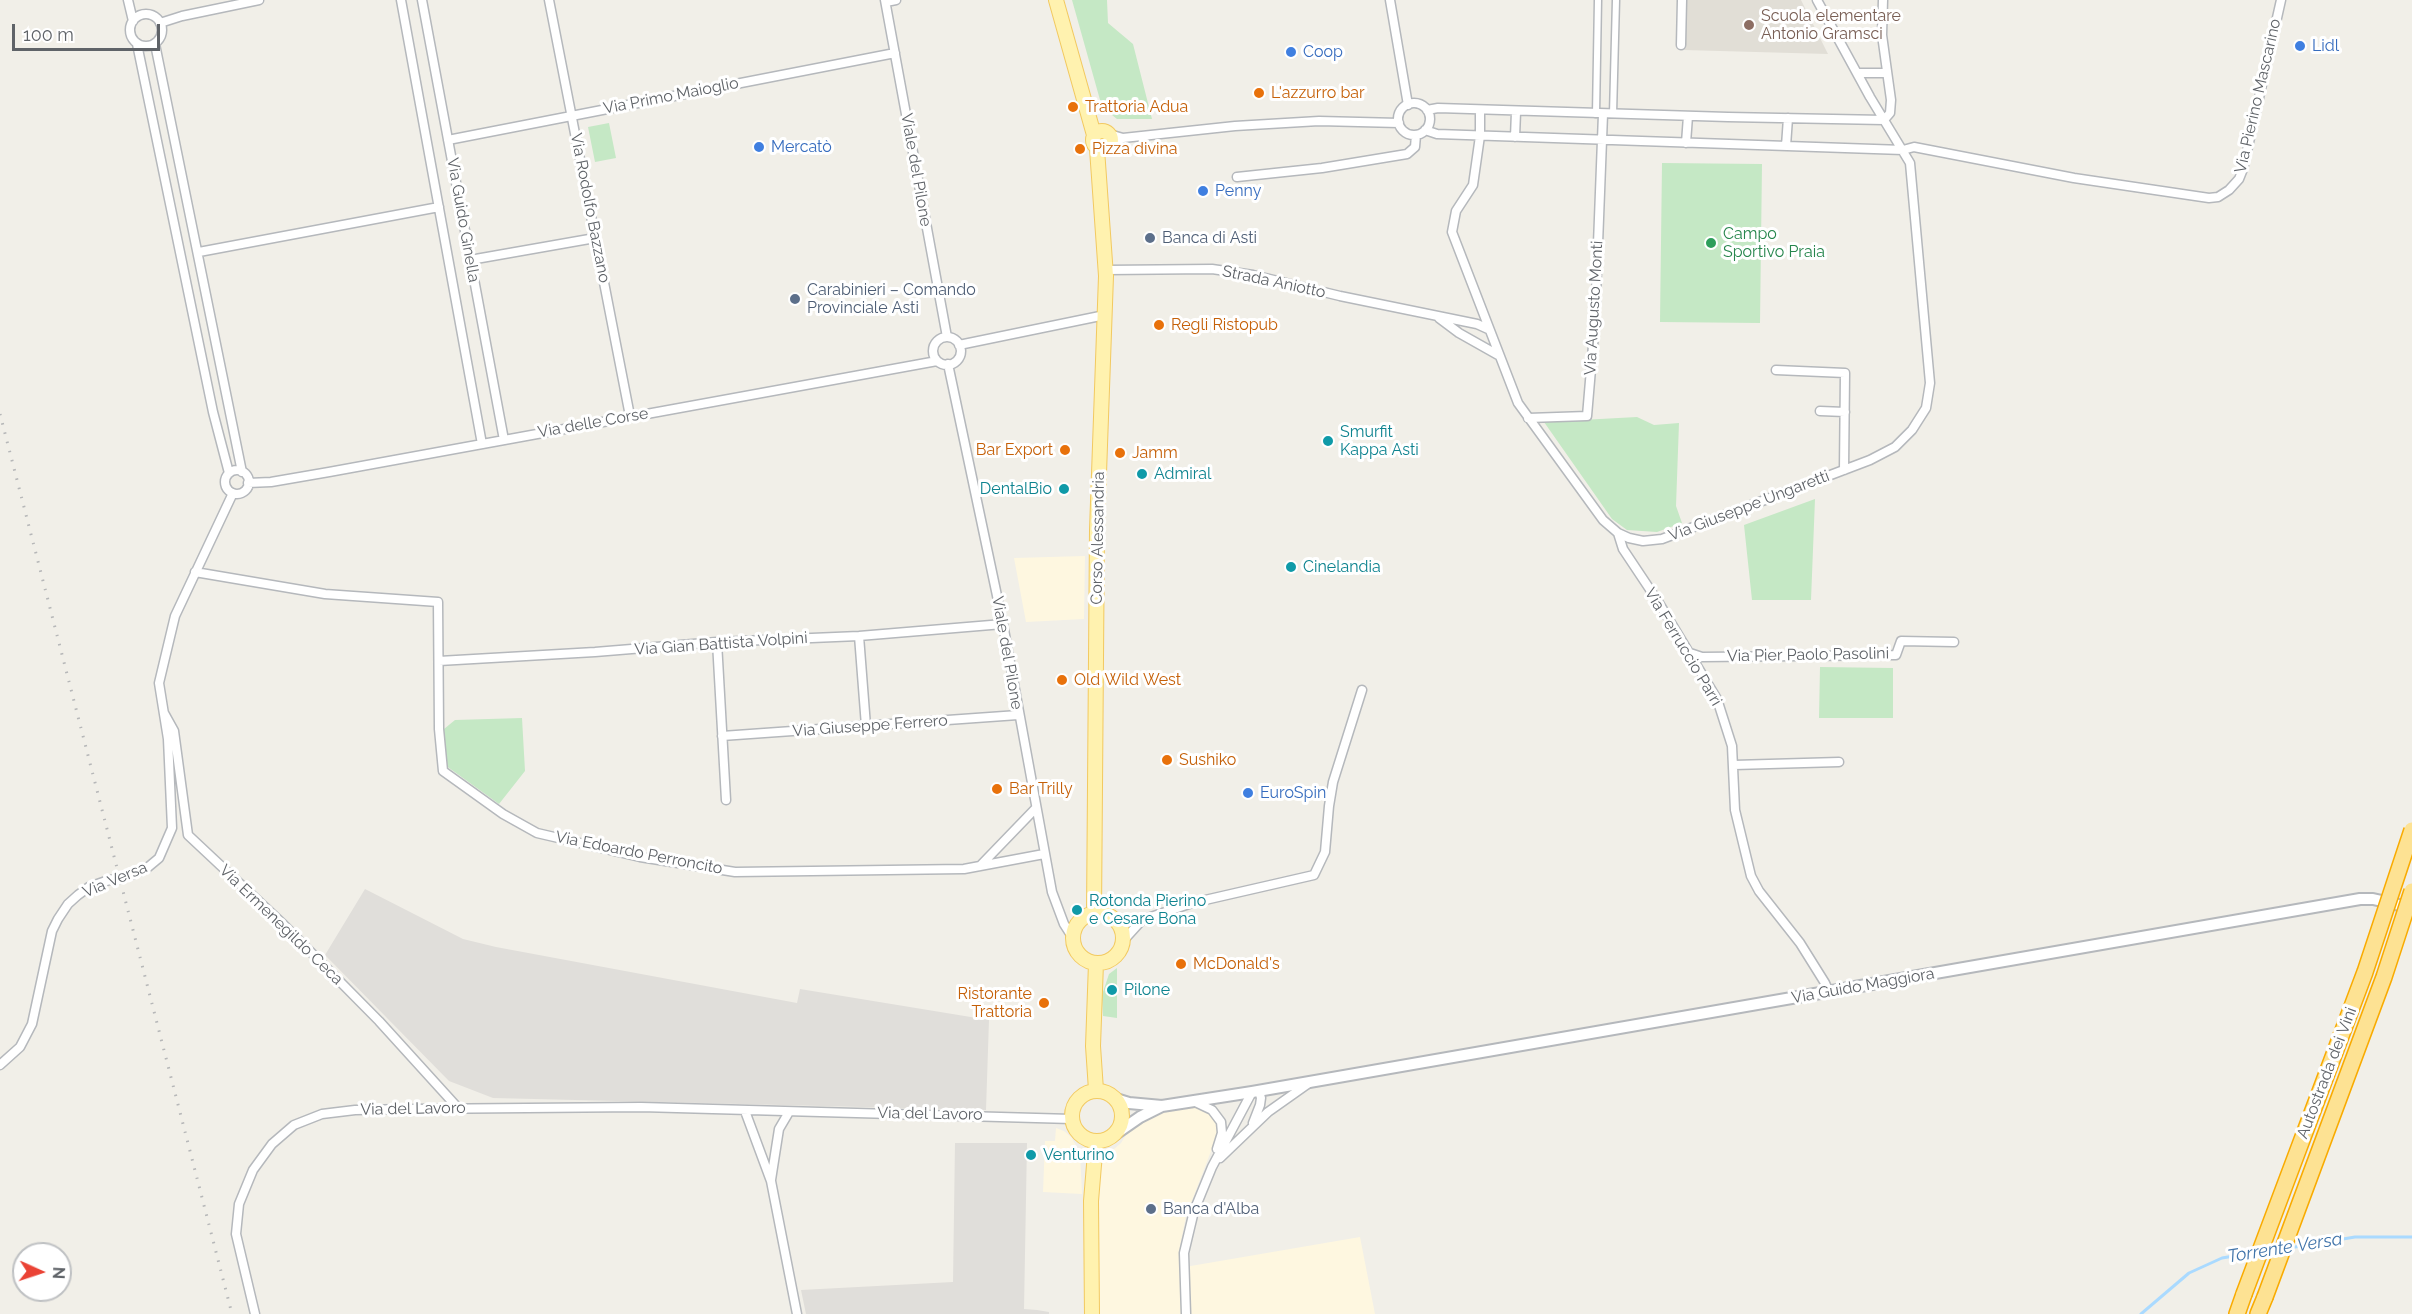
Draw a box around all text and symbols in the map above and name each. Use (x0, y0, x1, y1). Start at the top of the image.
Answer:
place label: Scuola elementare Antonio Gramsci (1761, 6, 1901, 44)
scale bar (15, 12, 164, 50)
street label: Via Pierino Mascarino (2231, 17, 2285, 175)
marker: Scuola elementare Antonio Gramsci (1742, 18, 1756, 32)
text: 100 m (23, 24, 74, 45)
place label: Lidl (2312, 36, 2339, 56)
marker: Lidl (2293, 39, 2307, 53)
place label: Coop (1303, 42, 1343, 62)
marker: Coop (1284, 45, 1298, 59)
street label: Via Primo Maioglio (602, 73, 740, 119)
place label: L'azzurro bar (1271, 83, 1365, 103)
marker: L'azzurro bar (1252, 86, 1266, 100)
place label: Trattoria Adua (1085, 97, 1188, 117)
marker: Trattoria Adua (1066, 100, 1080, 114)
street label: Viale del Pilone (897, 112, 935, 228)
street label: Via Rodolfo Bazzano (566, 132, 614, 284)
place label: Mercatò (771, 137, 832, 157)
place label: Pizza divina (1092, 139, 1177, 159)
marker: Mercatò (752, 140, 766, 154)
marker: Pizza divina (1073, 142, 1087, 156)
street label: Via Guido Ginella (443, 156, 483, 284)
place label: Penny (1215, 181, 1261, 201)
marker: Penny (1196, 184, 1210, 198)
place label: Campo Sportivo Praia (1723, 224, 1825, 262)
place label: Banca di Asti (1162, 228, 1257, 248)
marker: Banca di Asti (1143, 231, 1157, 245)
marker: Campo Sportivo Praia (1704, 236, 1718, 250)
street label: Via Augusto Monti (1581, 240, 1607, 376)
street label: Strada Aniotto (1221, 262, 1327, 302)
place label: Carabinieri – Comando Provinciale Asti (807, 280, 976, 318)
marker: Carabinieri – Comando Provinciale Asti (788, 292, 802, 306)
place label: Regli Ristopub (1171, 315, 1278, 335)
marker: Regli Ristopub (1152, 318, 1166, 332)
street label: Via delle Corse (536, 404, 650, 442)
place label: Smurfit Kappa Asti (1340, 422, 1419, 460)
marker: Smurfit Kappa Asti (1321, 434, 1335, 448)
place label: Bar Export (976, 440, 1053, 460)
marker: Bar Export (1058, 443, 1072, 457)
place label: Jamm (1132, 443, 1178, 463)
marker: Jamm (1113, 446, 1127, 460)
place label: Admiral (1154, 464, 1211, 484)
street label: Via Giuseppe Ungaretti (1666, 466, 1832, 546)
marker: Admiral (1135, 467, 1149, 481)
street label: Corso Alessandria (1087, 471, 1109, 605)
place label: DentalBio (980, 479, 1052, 499)
marker: DentalBio (1057, 482, 1071, 496)
place label: Cinelandia (1303, 557, 1381, 577)
marker: Cinelandia (1284, 560, 1298, 574)
street label: Via Ferruccio Parri (1640, 585, 1726, 709)
street label: Viale del Pilone (988, 595, 1026, 711)
street label: Via Gian Battista Volpini (634, 628, 808, 660)
street label: Via Pier Paolo Pasolini (1727, 644, 1889, 666)
place label: Old Wild West (1074, 670, 1181, 690)
marker: Old Wild West (1055, 673, 1069, 687)
street label: Via Giuseppe Ferrero (792, 711, 948, 741)
place label: Sushiko (1179, 750, 1236, 770)
marker: Sushiko (1160, 753, 1174, 767)
place label: Bar Trilly (1009, 779, 1073, 799)
marker: Bar Trilly (990, 782, 1004, 796)
place label: EuroSpin (1260, 783, 1326, 803)
marker: EuroSpin (1241, 786, 1255, 800)
street label: Via Edoardo Perroncito (554, 827, 724, 879)
street label: Via Versa (80, 858, 150, 902)
street label: Via Ermenegildo Ceca (215, 861, 347, 989)
place label: Rotonda Pierino e Cesare Bona (1089, 891, 1206, 929)
marker: Rotonda Pierino e Cesare Bona (1070, 903, 1084, 917)
place label: McDonald's (1193, 954, 1280, 974)
marker: McDonald's (1174, 957, 1188, 971)
street label: Via Guido Maggiora (1790, 964, 1936, 1008)
place label: Pilone (1124, 980, 1170, 1000)
marker: Pilone (1105, 983, 1119, 997)
place label: Ristorante Trattoria (958, 984, 1032, 1022)
marker: Ristorante Trattoria (1037, 996, 1051, 1010)
street label: Autostrada dei Vini (2293, 1005, 2361, 1141)
street label: Via del Lavoro (360, 1098, 466, 1120)
street label: Via del Lavoro (877, 1103, 983, 1125)
place label: Venturino (1043, 1145, 1114, 1165)
marker: Venturino (1024, 1148, 1038, 1162)
place label: Banca d'Alba (1163, 1199, 1259, 1219)
marker: Banca d'Alba (1144, 1202, 1158, 1216)
water label: Torrente Versa (2226, 1228, 2344, 1268)
north arrow (12, 1242, 72, 1302)
text: N (49, 1266, 68, 1279)

